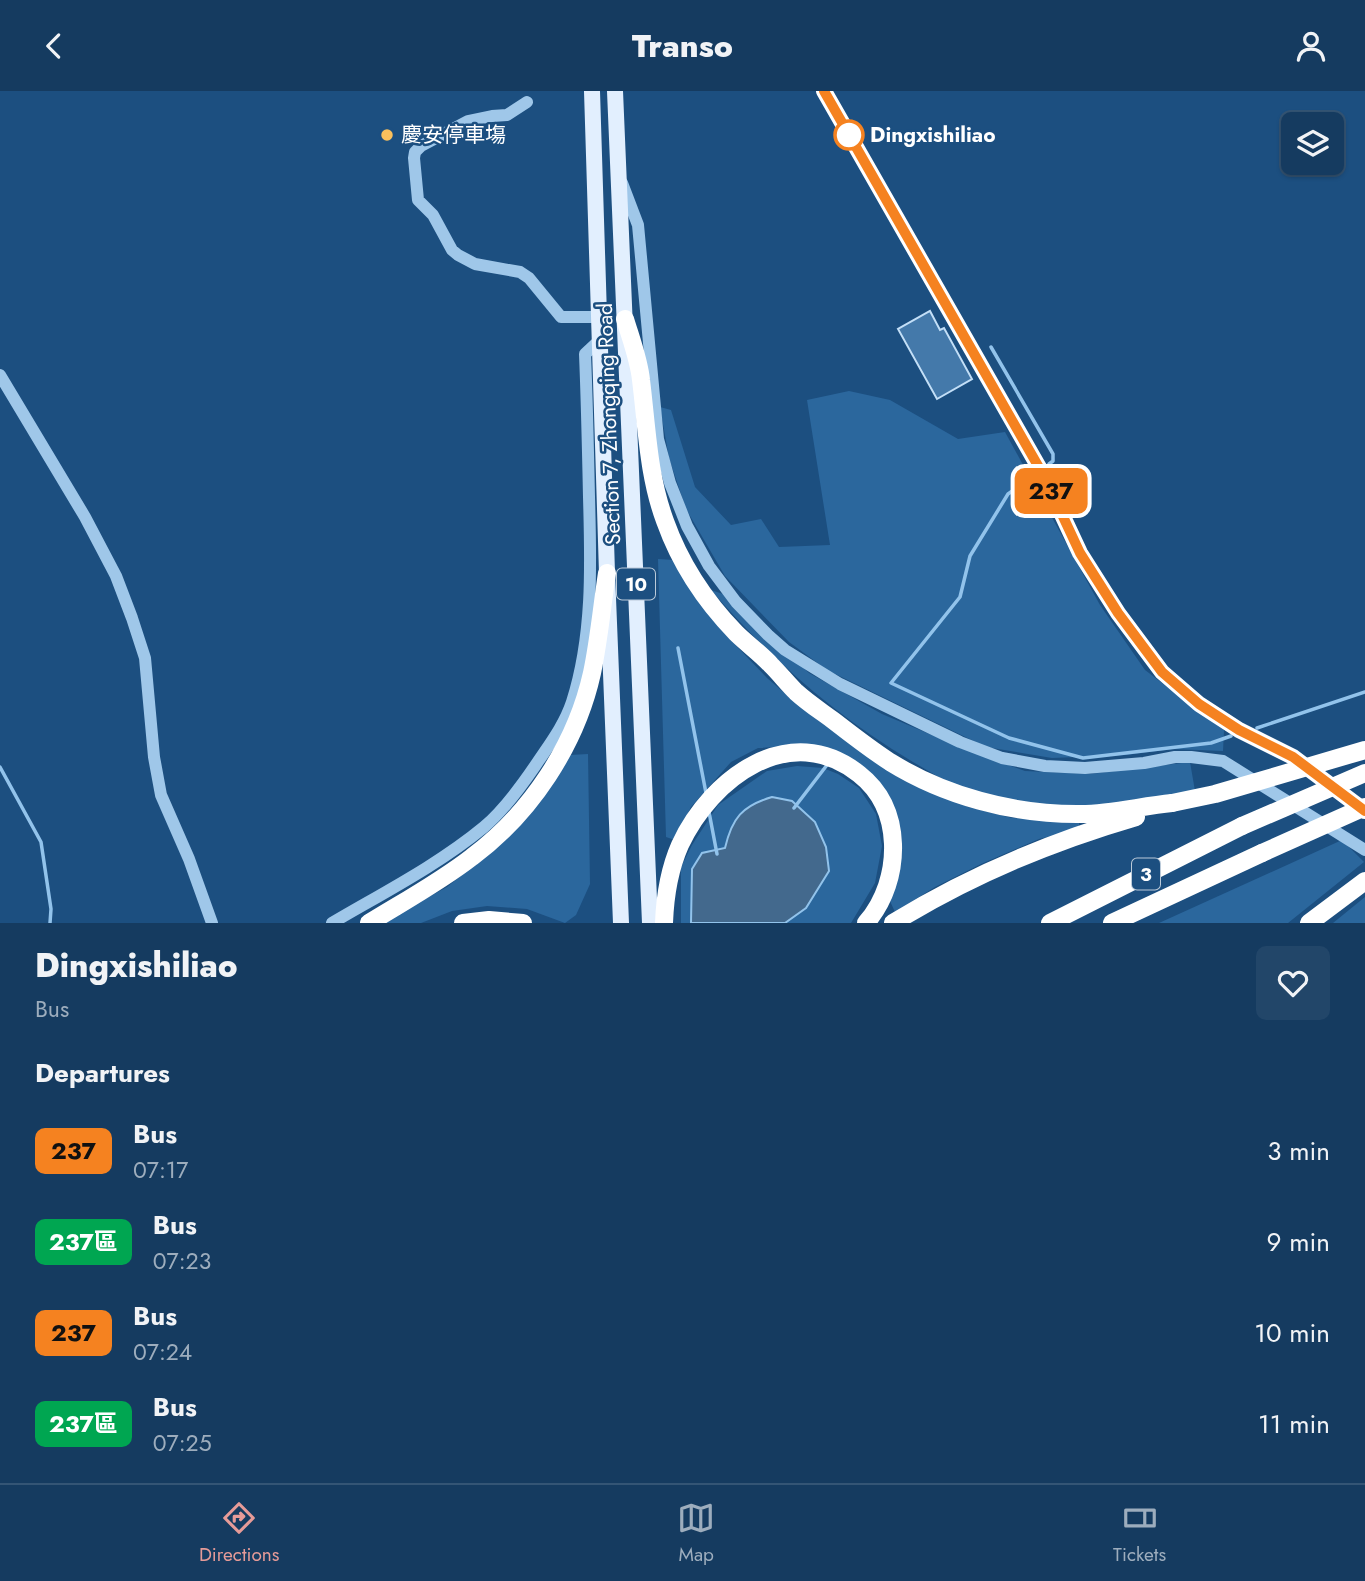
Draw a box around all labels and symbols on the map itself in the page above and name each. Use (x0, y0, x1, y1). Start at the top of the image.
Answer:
place label: 慶安停車塲 (401, 120, 506, 150)
marker: Dingxishiliao (834, 120, 864, 150)
place label: Dingxishiliao (870, 120, 996, 150)
marker: 慶安停車塲 (379, 127, 395, 143)
street label: Section 7, Zhongqing Road (590, 302, 628, 546)
line badge: 237 (1011, 468, 1091, 514)
road number: 10 (617, 569, 655, 599)
road number: 3 (1132, 859, 1160, 889)

